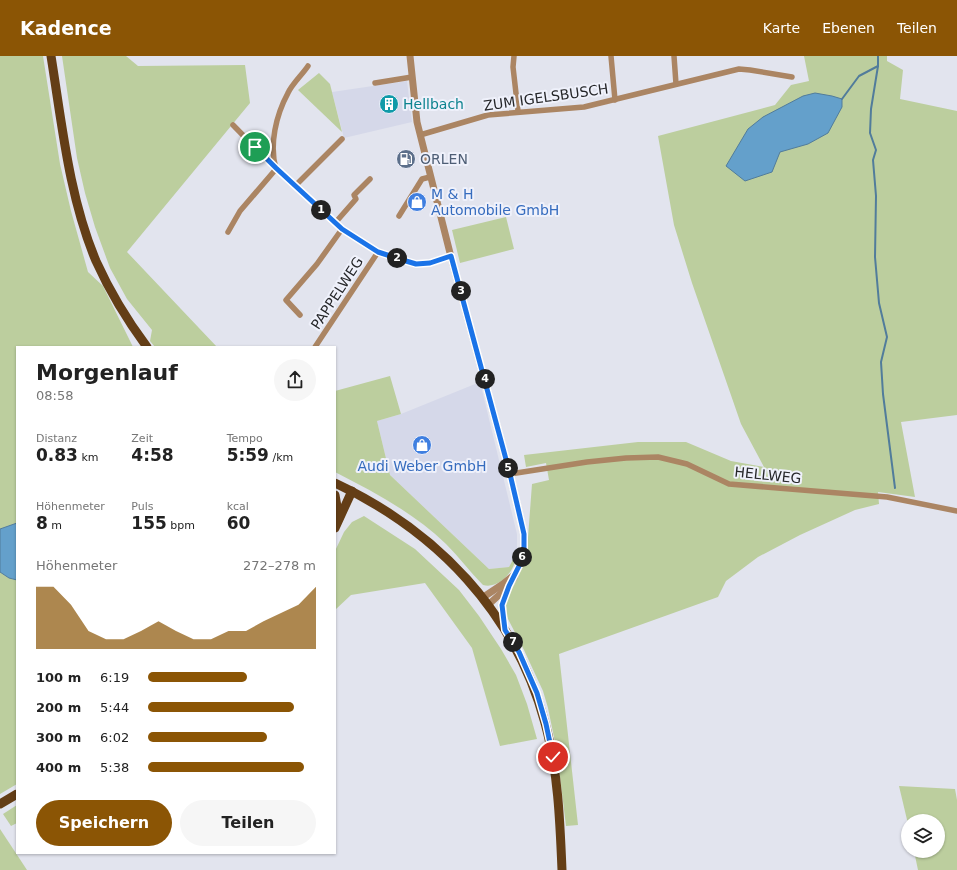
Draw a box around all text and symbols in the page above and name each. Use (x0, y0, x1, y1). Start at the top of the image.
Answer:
text: Kadence (20, 17, 112, 39)
text: Karte (763, 20, 800, 36)
text: Ebenen (822, 20, 875, 36)
text: Teilen (897, 20, 937, 36)
street label: ZUM IGELSBUSCH (483, 80, 609, 114)
building icon: Hellbach (378, 93, 400, 115)
place label: Hellbach (403, 96, 464, 112)
pin (238, 130, 272, 164)
icon: arrive (244, 136, 266, 158)
fuel station icon: ORLEN (395, 148, 417, 170)
place label: ORLEN (420, 151, 468, 167)
place label: M & H Automobile GmbH (431, 186, 559, 218)
shop icon: M & H Automobile GmbH (406, 191, 428, 213)
pin: 1 (311, 200, 331, 220)
text: 1 (317, 203, 325, 216)
pin: 2 (387, 248, 407, 268)
text: 2 (393, 251, 401, 264)
street label: PAPPELWEG (308, 254, 366, 332)
pin: 3 (451, 281, 471, 301)
text: 3 (457, 284, 465, 297)
button: share (274, 359, 316, 401)
text: Morgenlauf (36, 360, 178, 385)
pin: 4 (475, 369, 495, 389)
text: 4 (481, 372, 489, 385)
text: 08:58 (36, 388, 73, 403)
text: Distanz (36, 432, 77, 445)
text: Zeit (131, 432, 153, 445)
text: Tempo (227, 432, 263, 445)
shop icon: Audi Weber GmbH (411, 434, 433, 456)
text: 0.83 (36, 445, 78, 465)
text: 4:58 (131, 445, 174, 465)
text: 5:59 (227, 445, 269, 465)
text: km (78, 451, 99, 464)
text: /km (269, 451, 293, 464)
place label: Audi Weber GmbH (358, 458, 486, 474)
pin: 5 (498, 458, 518, 478)
text: 5 (504, 461, 512, 474)
street label: HELLWEG (734, 464, 802, 486)
text: Höhenmeter (36, 500, 105, 513)
text: Puls (131, 500, 154, 513)
text: kcal (227, 500, 249, 513)
text: 8 (36, 513, 48, 533)
text: 155 (131, 513, 167, 533)
text: 60 (227, 513, 250, 533)
text: m (48, 519, 62, 532)
text: bpm (167, 519, 195, 532)
pin: 6 (512, 547, 532, 567)
text: 6 (518, 550, 526, 563)
text: Höhenmeter (36, 558, 117, 573)
text: 272–278 m (243, 558, 316, 573)
pin: 7 (503, 632, 523, 652)
text: 7 (509, 635, 517, 648)
text: 100 m (36, 670, 81, 685)
text: 6:19 (100, 670, 129, 685)
text: 200 m (36, 700, 81, 715)
text: 5:44 (100, 700, 129, 715)
text: 300 m (36, 730, 81, 745)
text: 6:02 (100, 730, 129, 745)
pin (536, 740, 570, 774)
icon: check (542, 746, 564, 768)
text: 400 m (36, 760, 81, 775)
text: 5:38 (100, 760, 129, 775)
button: Speichern (36, 800, 172, 846)
button: Teilen (180, 800, 316, 846)
map controls (901, 814, 945, 858)
button: layers (901, 814, 945, 858)

